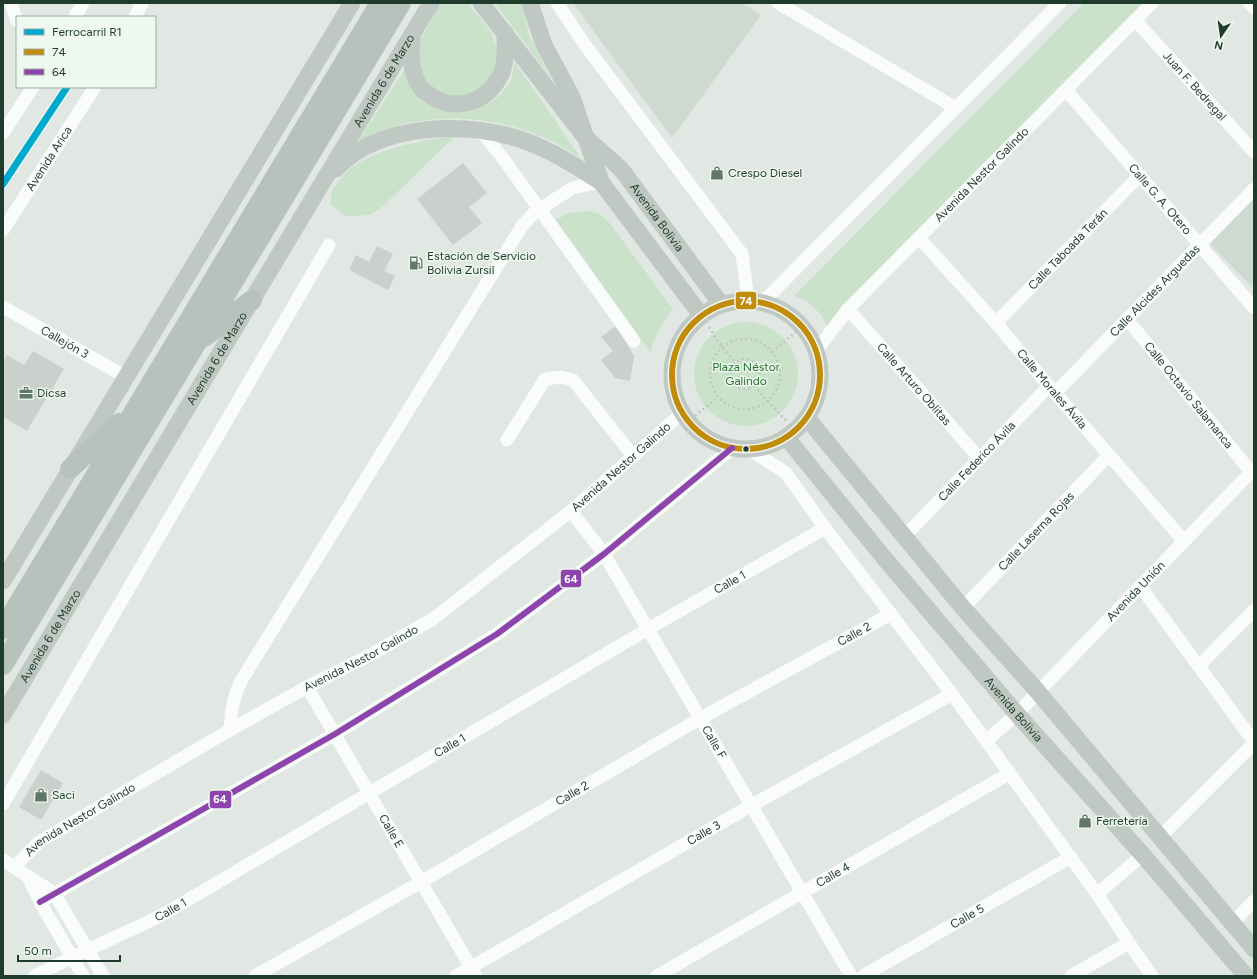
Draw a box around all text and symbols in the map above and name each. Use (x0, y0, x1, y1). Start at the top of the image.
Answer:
legend (16, 16, 156, 88)
north arrow (1201, 16, 1241, 56)
text: Ferrocarril R1 (52, 25, 122, 39)
street label: Avenida 6 de Marzo (351, 32, 417, 130)
text: N (1213, 38, 1224, 53)
text: 74 (52, 45, 66, 59)
street label: Juan F. Bedregal (1160, 49, 1229, 123)
text: 64 (52, 65, 67, 79)
street label: Avenida Arica (23, 124, 75, 193)
street label: Avenida Nestor Galindo (932, 124, 1032, 225)
street label: Calle G. A. Otero (1126, 161, 1194, 237)
shop icon: Crespo Diesel (709, 165, 725, 181)
place label: Crespo Diesel (728, 166, 802, 180)
street label: Avenida Bolivia (627, 181, 687, 254)
street label: Calle Taboada Terán (1025, 206, 1110, 292)
street label: Calle Alcides Arguedas (1107, 241, 1203, 340)
place label: Estación de Servicio Bolivia Zursil (427, 249, 536, 277)
fuel station icon: Estación de Servicio Bolivia Zursil (408, 255, 424, 271)
line badge: 74 (735, 291, 757, 310)
text: 74 (739, 295, 753, 308)
street label: Avenida 6 de Marzo (184, 309, 250, 407)
street label: Callejón 3 (38, 323, 91, 361)
street label: Calle Octavio Salamanca (1141, 339, 1236, 451)
street label: Calle Arturo Oblitas (874, 340, 954, 428)
street label: Calle Morales Ávila (1014, 346, 1090, 431)
park label: Plaza Néstor Galindo (712, 360, 780, 388)
office icon: Dicsa (18, 385, 34, 401)
place label: Dicsa (37, 386, 66, 400)
street label: Calle Federico Ávila (935, 418, 1018, 504)
street label: Avenida Nestor Galindo (568, 419, 673, 514)
unlabelled marker (741, 444, 751, 454)
street label: Calle Laserna Rojas (995, 489, 1077, 574)
street label: Avenida Unión (1104, 558, 1168, 624)
street label: Calle 1 (711, 568, 748, 597)
line badge: 64 (560, 569, 582, 588)
text: 64 (564, 573, 578, 586)
street label: Avenida 6 de Marzo (17, 587, 84, 685)
street label: Calle 2 (835, 619, 874, 649)
street label: Avenida Nestor Galindo (301, 622, 421, 695)
street label: Avenida Bolivia (982, 674, 1045, 745)
street label: Calle F (699, 723, 729, 761)
street label: Calle 1 (432, 731, 468, 760)
street label: Calle 2 (553, 778, 591, 809)
street label: Avenida Nestor Galindo (22, 780, 138, 859)
shop icon: Saci (33, 787, 49, 803)
place label: Saci (52, 788, 75, 802)
line badge: 64 (209, 790, 232, 809)
text: 64 (213, 793, 227, 806)
street label: Calle E (376, 812, 407, 851)
shop icon: Ferretería (1077, 813, 1093, 829)
place label: Ferretería (1096, 814, 1148, 828)
street label: Calle 3 (685, 818, 723, 848)
street label: Calle 4 (813, 859, 853, 890)
street label: Calle 1 (152, 895, 189, 924)
street label: Calle 5 (948, 901, 987, 932)
scale bar (18, 937, 120, 963)
text: 50 m (24, 944, 52, 958)

